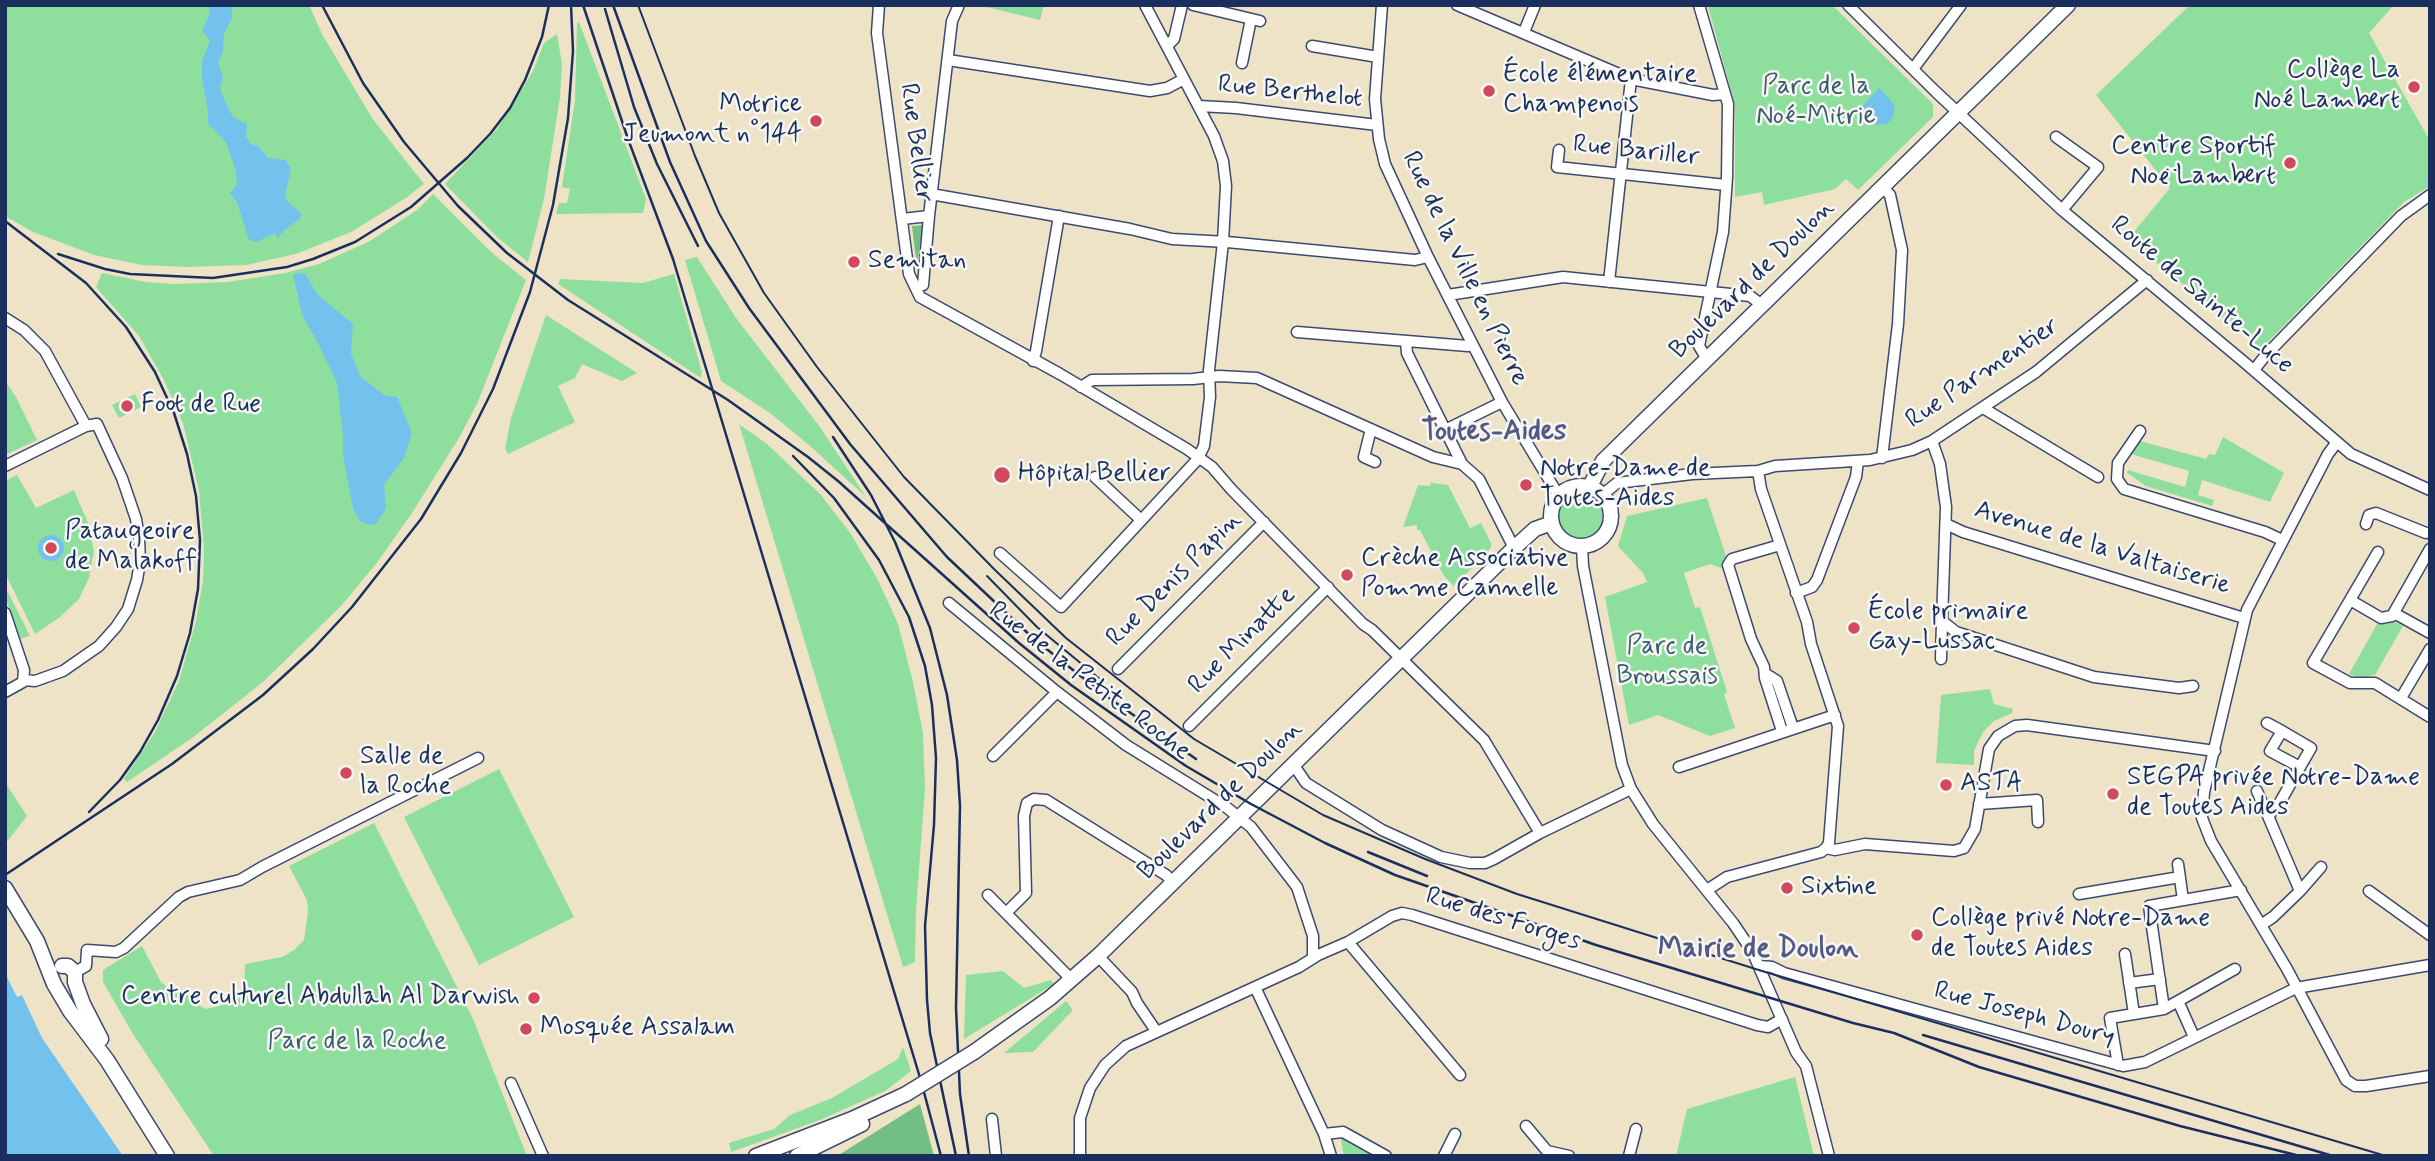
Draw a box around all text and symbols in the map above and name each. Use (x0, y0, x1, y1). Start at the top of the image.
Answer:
place label: Collège La Noé Lambert (2254, 56, 2400, 118)
place label: École élémentaire Champenois (1503, 60, 1697, 122)
street label: Rue Berthelot (1216, 70, 1364, 116)
park label: Parc de la Noé-Mitrie (1756, 72, 1876, 134)
marker: Collège La Noé Lambert (2406, 79, 2422, 95)
street label: Rue Bellier (891, 81, 939, 205)
marker: École élémentaire Champenois (1481, 83, 1497, 99)
place label: Motrice Jeumont n°144 (623, 90, 802, 152)
marker: Motrice Jeumont n°144 (808, 113, 824, 129)
street label: Rue Bariller (1571, 130, 1701, 174)
place label: Centre Sportif Noë Lambert (2111, 132, 2276, 194)
street label: Rue de la Ville en Pierre (1394, 147, 1534, 391)
marker: Centre Sportif Noë Lambert (2282, 155, 2298, 171)
street label: Boulevard de Doulon (1664, 193, 1842, 367)
street label: Route de Sainte-Luce (2103, 210, 2299, 382)
place label: Semitan (868, 246, 966, 278)
marker: Semitan (846, 254, 862, 270)
street label: Rue Parmentier (1901, 311, 2065, 437)
place label: Foot de Rue (141, 390, 261, 422)
marker: Foot de Rue (119, 398, 135, 414)
district label: Toutes-Aides (1421, 416, 1567, 450)
place label: Notre-Dame de Toutes-Aides (1540, 454, 1711, 516)
place label: Hôpital Bellier (1018, 459, 1171, 491)
marker: Hôpital Bellier (992, 465, 1012, 485)
marker: Notre-Dame de Toutes-Aides (1518, 477, 1534, 493)
street label: Avenue de la Valtaiserie (1970, 495, 2234, 603)
street label: Rue Denis Papin (1101, 506, 1249, 654)
place label: Pataugeoire de Malakoff (65, 517, 197, 578)
marker: Pataugeoire de Malakoff (43, 540, 59, 556)
place label: Crèche Associative Pomme Cannelle (1361, 544, 1568, 606)
marker: Crèche Associative Pomme Cannelle (1339, 567, 1355, 583)
street label: Rue Minatte (1183, 581, 1303, 701)
street label: Rue de la Petite Roche (982, 596, 1196, 768)
place label: École primaire Gay-Lussac (1868, 597, 2028, 658)
marker: École primaire Gay-Lussac (1846, 620, 1862, 636)
park label: Parc de Broussais (1616, 632, 1718, 694)
street label: Boulevard de Doulon (1132, 714, 1310, 888)
place label: Salle de la Roche (360, 742, 451, 804)
place label: SEGPA privée Notre-Dame de Toutes Aides (2127, 763, 2420, 824)
marker: Salle de la Roche (338, 765, 354, 781)
place label: ASTA (1960, 769, 2022, 801)
marker: ASTA (1938, 777, 1954, 793)
marker: SEGPA privée Notre-Dame de Toutes Aides (2105, 786, 2121, 802)
place label: Sixtine (1801, 872, 1877, 904)
marker: Sixtine (1779, 880, 1795, 896)
street label: Rue des Forges (1422, 882, 1584, 958)
place label: Collège privé Notre-Dame de Toutes Aides (1931, 904, 2210, 965)
marker: Collège privé Notre-Dame de Toutes Aides (1909, 927, 1925, 943)
district label: Mairie de Doulon (1658, 933, 1858, 967)
street label: Rue Joseph Doury (1930, 976, 2118, 1054)
place label: Centre culturel Abdullah Al Darwish (121, 982, 520, 1014)
marker: Centre culturel Abdullah Al Darwish (526, 990, 542, 1006)
place label: Mosquée Assalam (540, 1013, 735, 1045)
marker: Mosquée Assalam (518, 1021, 534, 1037)
park label: Parc de la Roche (267, 1027, 447, 1059)

